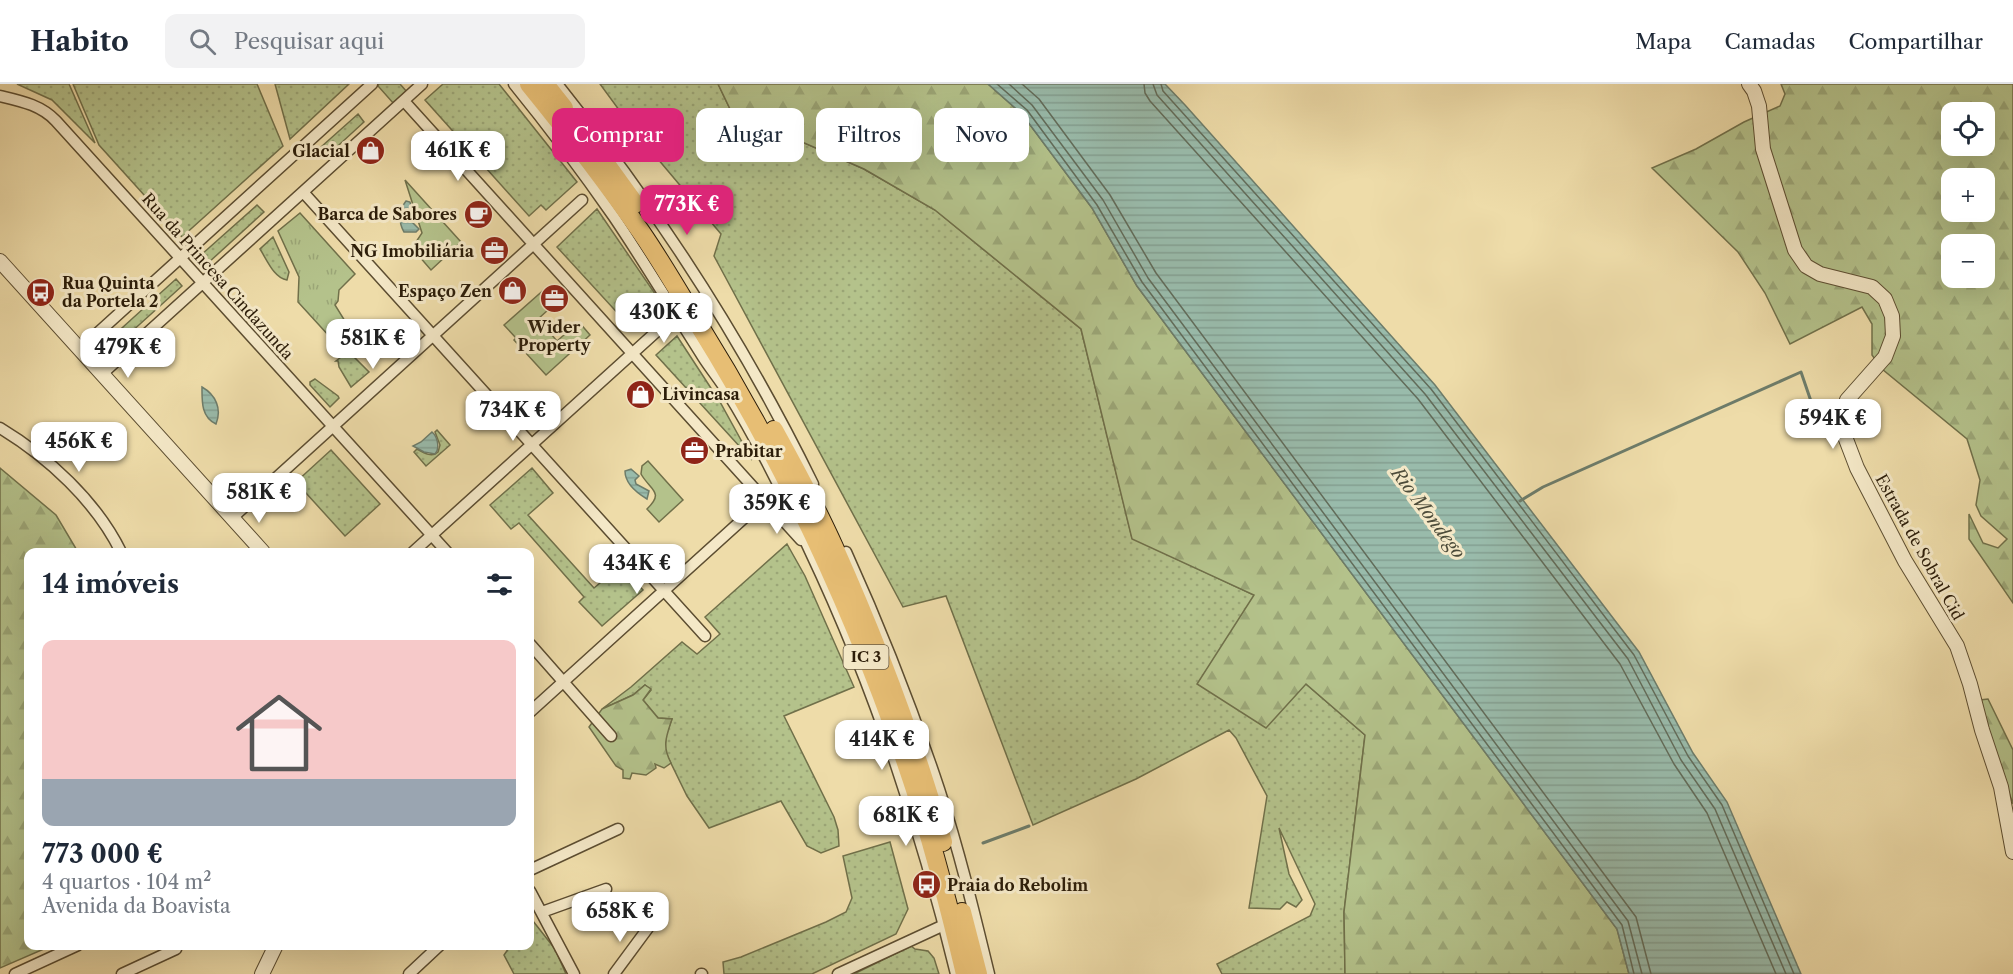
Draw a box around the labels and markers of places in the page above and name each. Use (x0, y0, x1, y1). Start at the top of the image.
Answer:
pin: 461K € (409, 131, 507, 182)
shop icon: Glacial (355, 135, 387, 167)
place label: Glacial (292, 141, 350, 161)
pin: 773K € (638, 185, 736, 236)
cafe icon: Barca de Sabores (462, 198, 494, 230)
place label: Barca de Sabores (317, 204, 457, 224)
office icon: NG Imobiliária (479, 235, 511, 267)
place label: NG Imobiliária (350, 241, 475, 261)
place label: Rua Quinta da Portela 2 (62, 273, 159, 311)
shop icon: Espaço Zen (497, 275, 529, 307)
bus stop icon: Rua Quinta da Portela 2 (25, 276, 57, 308)
place label: Espaço Zen (398, 281, 492, 301)
office icon: Wider Property (538, 283, 570, 315)
pin: 430K € (615, 293, 713, 344)
place label: Wider Property (517, 317, 592, 355)
pin: 581K € (324, 319, 422, 370)
pin: 479K € (79, 328, 177, 379)
shop icon: Livincasa (625, 378, 657, 410)
place label: Livincasa (662, 384, 741, 404)
pin: 734K € (464, 391, 562, 442)
pin: 594K € (1784, 399, 1882, 450)
pin: 456K € (30, 422, 128, 473)
office icon: Prabitar (678, 435, 710, 467)
place label: Prabitar (715, 441, 783, 461)
pin: 581K € (210, 473, 308, 524)
pin: 359K € (728, 484, 826, 535)
pin: 434K € (588, 544, 686, 595)
pin: 414K € (833, 720, 931, 771)
pin: 681K € (857, 796, 955, 847)
bus stop icon: Praia do Rebolim (910, 869, 942, 901)
place label: Praia do Rebolim (947, 875, 1088, 895)
pin: 658K € (571, 892, 669, 943)

